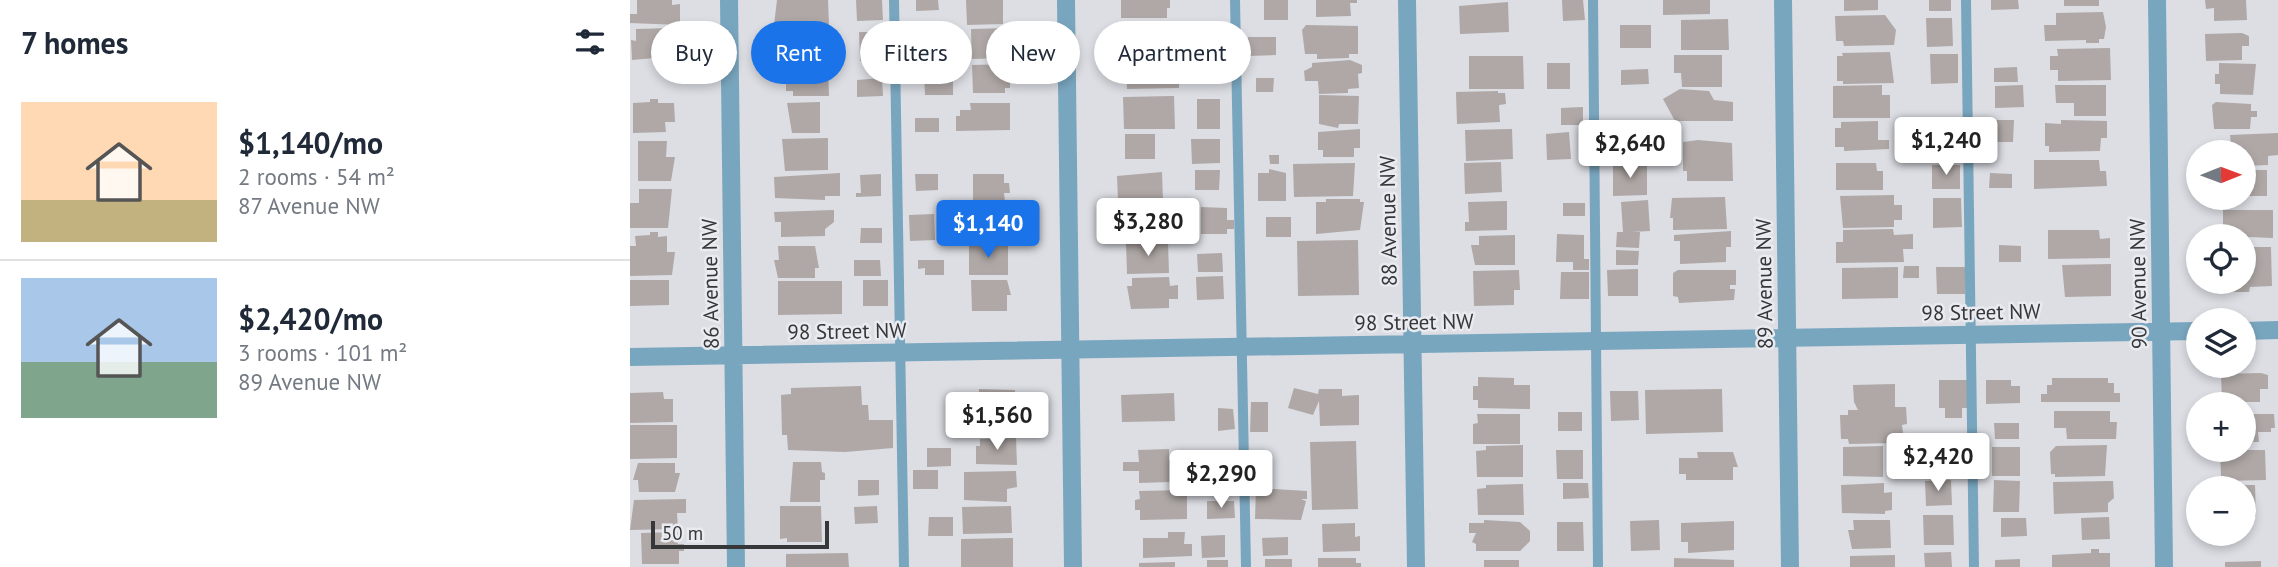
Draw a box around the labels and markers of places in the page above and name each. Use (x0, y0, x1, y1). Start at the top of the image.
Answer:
pin: $1,240 (1889, 118, 2003, 177)
pin: $2,640 (1573, 120, 1687, 180)
pin: $3,280 (1091, 198, 1205, 258)
pin: $1,140 (931, 201, 1045, 260)
pin: $1,560 (940, 392, 1054, 452)
pin: $2,420 (1881, 434, 1995, 493)
pin: $2,290 (1164, 450, 1278, 510)

